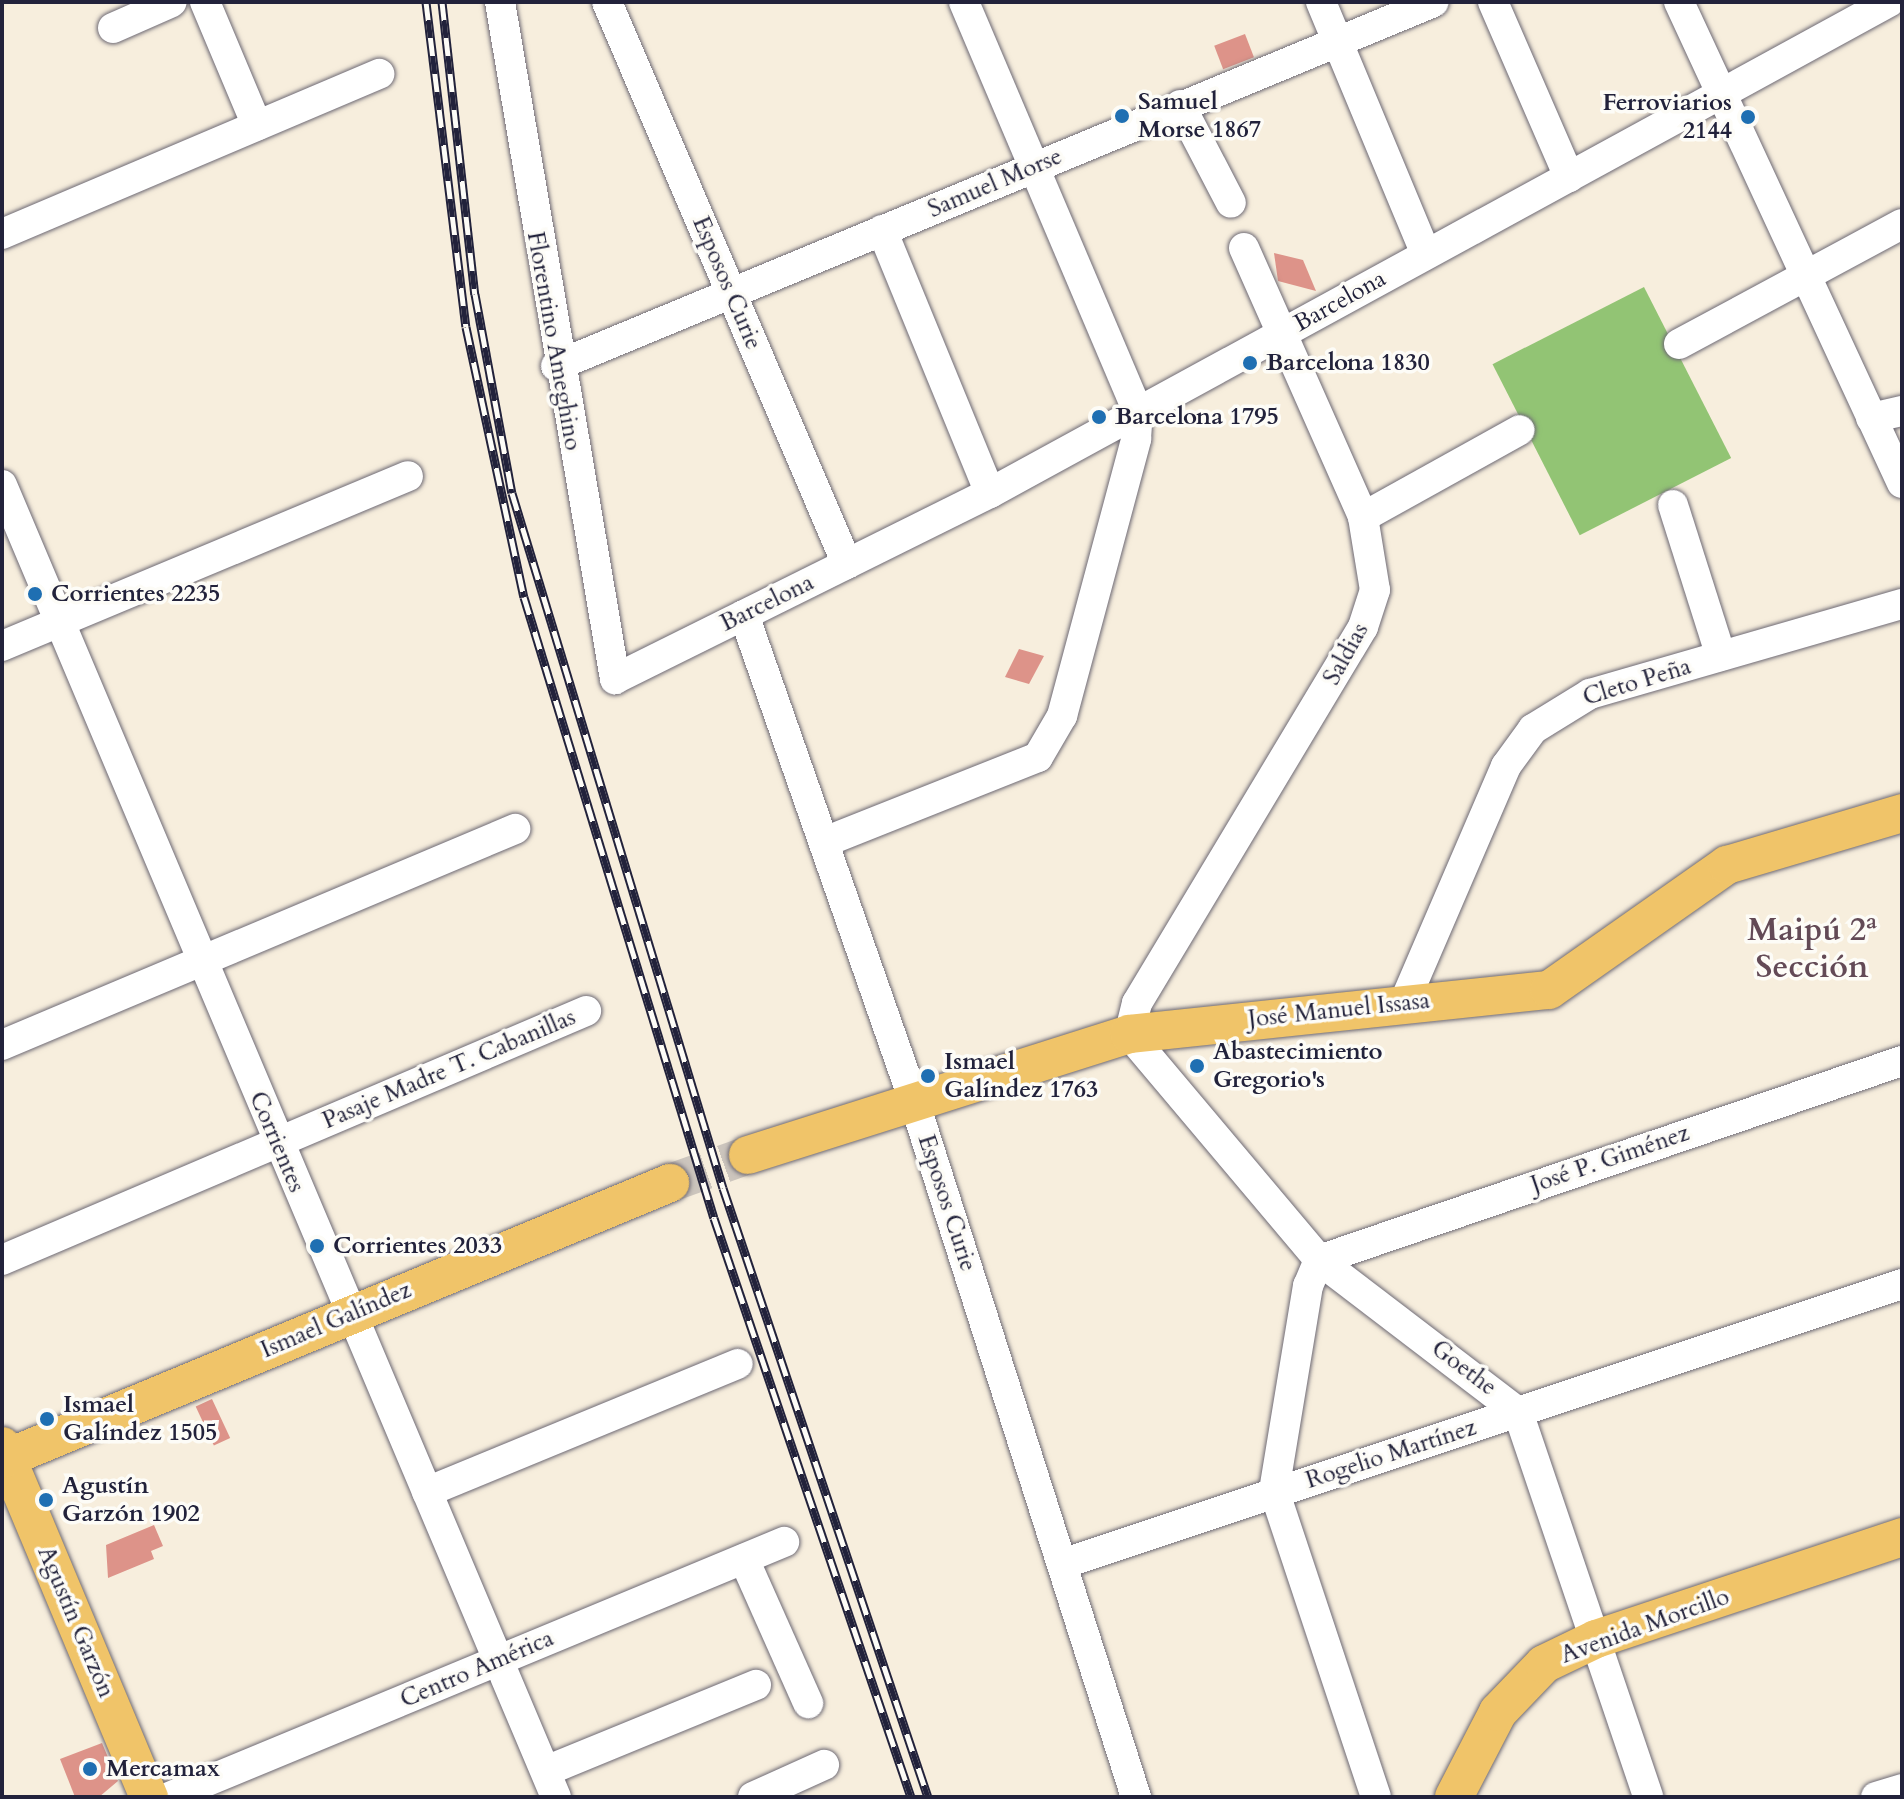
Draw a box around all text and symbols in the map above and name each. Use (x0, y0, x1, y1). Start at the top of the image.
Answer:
place label: Samuel Morse 1867 (1138, 88, 1261, 144)
place label: Ferroviarios 2144 (1602, 89, 1732, 145)
marker: Samuel Morse 1867 (1113, 107, 1131, 125)
marker: Ferroviarios 2144 (1739, 108, 1757, 126)
street label: Samuel Morse (924, 142, 1066, 224)
street label: Esposos Curie (686, 212, 768, 354)
street label: Florentino Ameghino (521, 229, 587, 453)
street label: Barcelona (1289, 264, 1391, 338)
place label: Barcelona 1830 (1266, 349, 1430, 377)
marker: Barcelona 1830 (1241, 354, 1259, 372)
place label: Barcelona 1795 (1115, 403, 1279, 431)
marker: Barcelona 1795 (1090, 408, 1108, 426)
street label: Barcelona (716, 568, 818, 638)
place label: Corrientes 2235 (51, 580, 220, 608)
marker: Corrientes 2235 (26, 585, 44, 603)
street label: Saldias (1317, 618, 1375, 690)
street label: Cleto Peña (1579, 652, 1695, 712)
district label: Maipú 2ª Sección (1747, 912, 1877, 987)
street label: José Manuel Issasa (1247, 986, 1431, 1034)
street label: Pasaje Madre T. Cabanillas (318, 1003, 580, 1135)
place label: Abastecimiento Gregorio's (1213, 1038, 1383, 1094)
place label: Ismael Galíndez 1763 (944, 1048, 1098, 1104)
marker: Abastecimiento Gregorio's (1188, 1057, 1206, 1075)
marker: Ismael Galíndez 1763 (919, 1067, 937, 1085)
street label: Corrientes (243, 1087, 311, 1197)
street label: José P. Giménez (1527, 1118, 1693, 1200)
street label: Esposos Curie (911, 1131, 983, 1275)
place label: Corrientes 2033 (333, 1232, 502, 1260)
marker: Corrientes 2033 (308, 1237, 326, 1255)
street label: Ismael Galíndez (256, 1275, 416, 1365)
street label: Goethe (1426, 1334, 1502, 1402)
place label: Ismael Galíndez 1505 (63, 1391, 217, 1447)
marker: Ismael Galíndez 1505 (38, 1410, 56, 1428)
street label: Rogelio Martínez (1302, 1413, 1480, 1495)
place label: Agustín Garzón 1902 (62, 1472, 200, 1528)
marker: Agustín Garzón 1902 (37, 1491, 55, 1509)
street label: Agustín Garzón (31, 1542, 121, 1702)
street label: Avenida Morcillo (1557, 1582, 1733, 1670)
street label: Centro América (396, 1624, 558, 1714)
place label: Mercamax (106, 1755, 220, 1783)
marker: Mercamax (81, 1760, 99, 1778)

